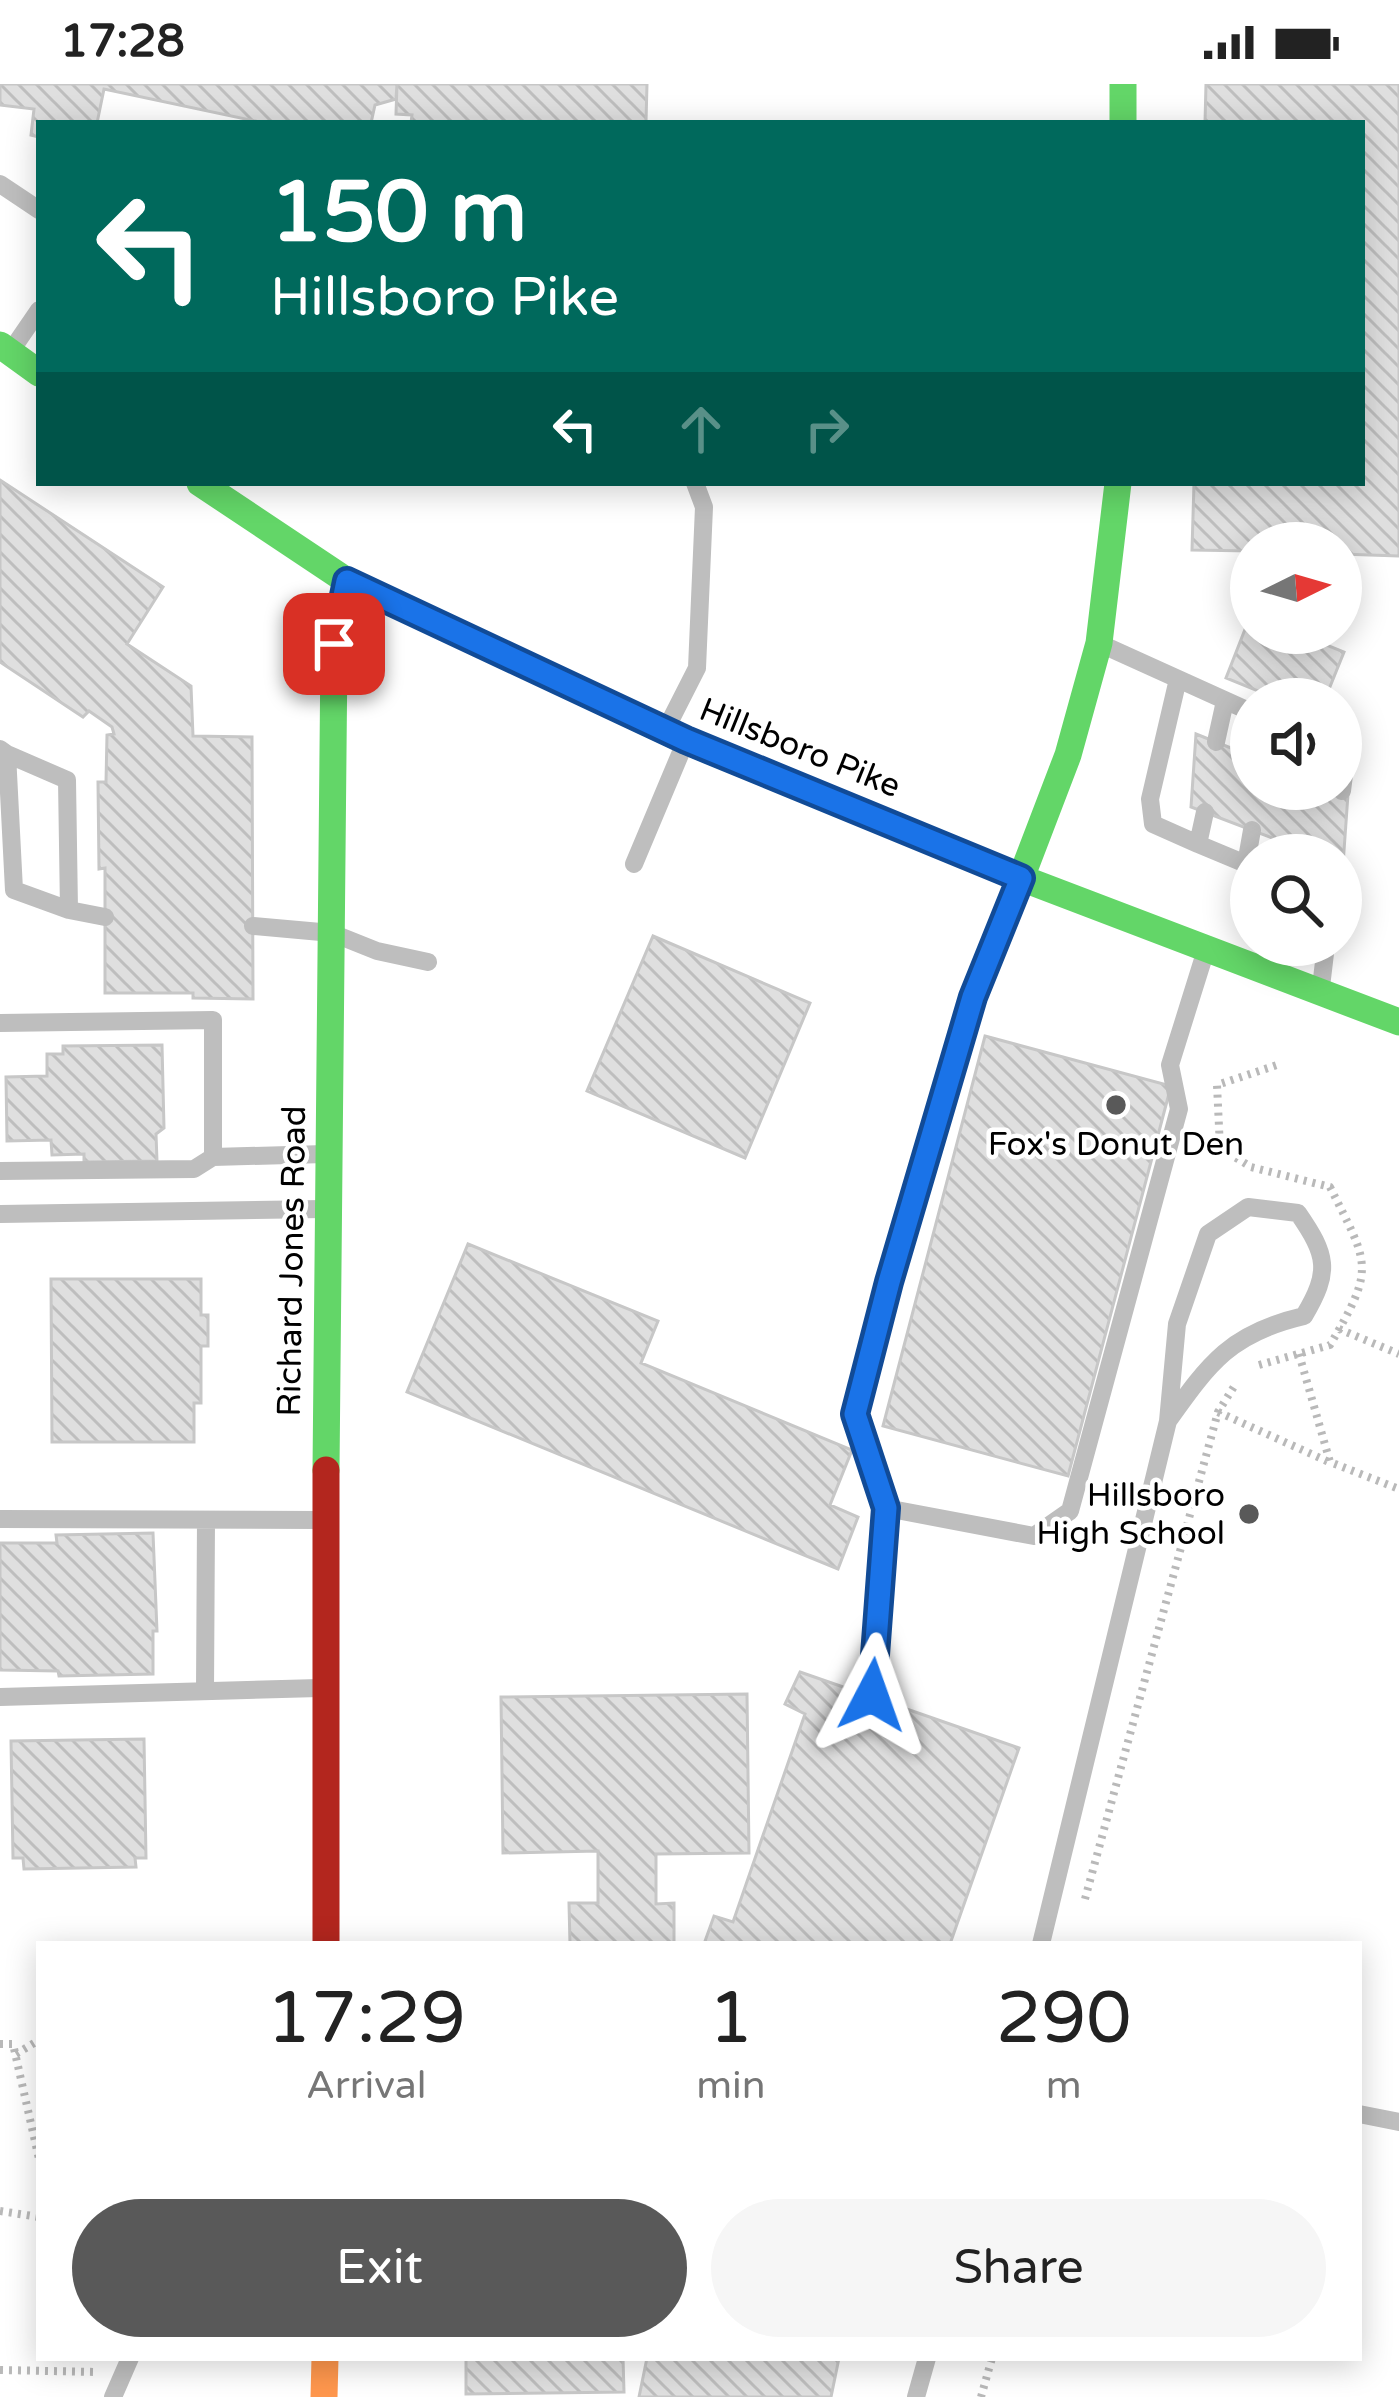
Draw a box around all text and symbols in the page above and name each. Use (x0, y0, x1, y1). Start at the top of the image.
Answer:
text: 17:28 (60, 15, 185, 69)
text: 150 m (270, 163, 527, 264)
icon: left (72, 168, 228, 324)
text: Hillsboro Pike (270, 265, 619, 330)
icon: left (542, 396, 608, 462)
icon: ahead (668, 396, 734, 462)
icon: right (794, 396, 860, 462)
north arrow (1230, 522, 1362, 654)
map controls (1230, 522, 1362, 966)
pin (283, 593, 385, 695)
icon: arrive (301, 611, 367, 677)
button: sound (1230, 678, 1362, 810)
street label: Hillsboro Pike (694, 690, 906, 806)
button: search (1230, 834, 1362, 966)
marker: Fox's Donut Den (1103, 1092, 1129, 1118)
street label: Richard Jones Road (270, 1105, 314, 1417)
place label: Fox's Donut Den (988, 1125, 1244, 1164)
place label: Hillsboro High School (1036, 1476, 1225, 1553)
marker: Hillsboro High School (1236, 1501, 1262, 1527)
position arrow (809, 1632, 935, 1758)
text: 17:29 (266, 1976, 466, 2063)
text: 1 (708, 1976, 754, 2063)
text: 290 (996, 1976, 1132, 2063)
text: Arrival (306, 2062, 426, 2109)
text: min (696, 2062, 766, 2109)
text: m (1046, 2062, 1082, 2109)
button: Exit (72, 2199, 687, 2337)
button: Share (711, 2199, 1326, 2337)

